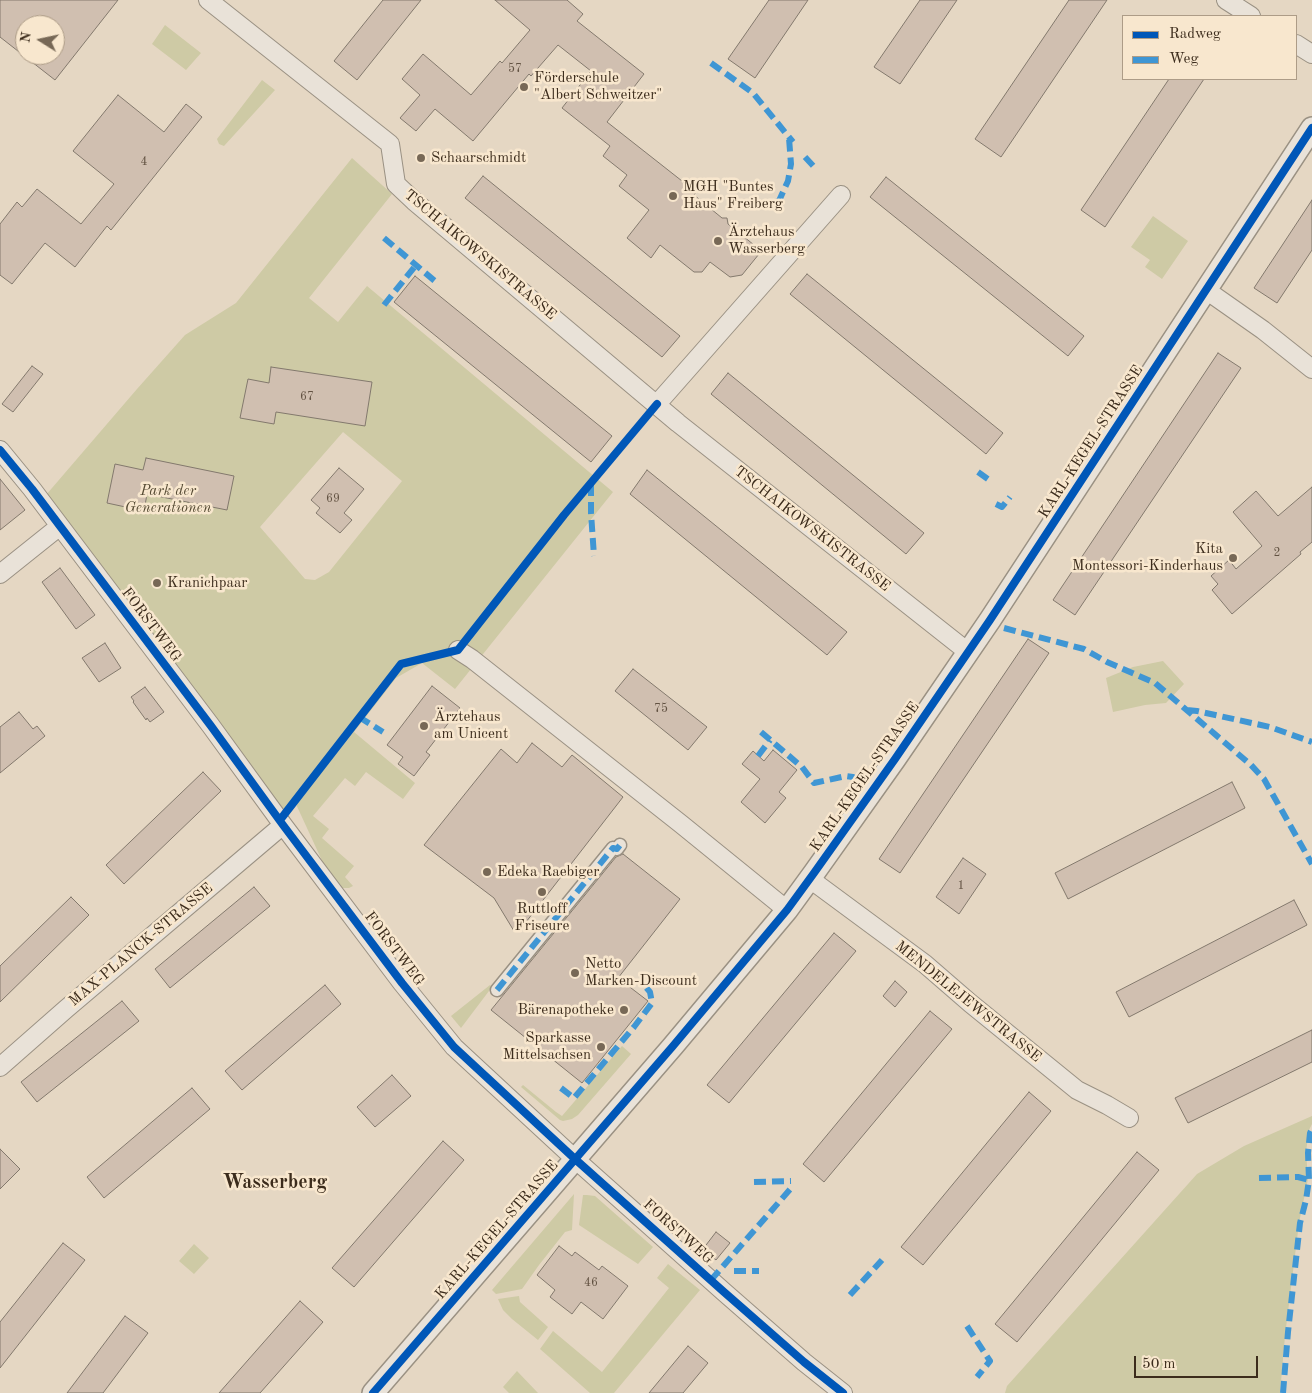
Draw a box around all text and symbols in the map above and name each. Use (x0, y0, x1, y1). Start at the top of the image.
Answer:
north arrow (15, 15, 65, 65)
legend (1122, 15, 1297, 80)
text: Radweg (1169, 27, 1221, 42)
text: N (18, 31, 34, 44)
text: Weg (1169, 52, 1199, 67)
house number: 57 (508, 62, 522, 76)
place label: Förderschule "Albert Schweitzer" (534, 69, 662, 104)
marker: Förderschule "Albert Schweitzer" (518, 81, 530, 93)
place label: Schaarschmidt (431, 149, 526, 167)
marker: Schaarschmidt (415, 152, 427, 164)
house number: 4 (141, 155, 147, 169)
place label: MGH "Buntes Haus" Freiberg (683, 178, 783, 213)
street label: TSCHAIKOWSKISTRASSE (400, 186, 560, 324)
marker: MGH "Buntes Haus" Freiberg (667, 190, 679, 202)
place label: Ärztehaus Wasserberg (728, 223, 805, 258)
marker: Ärztehaus Wasserberg (712, 235, 724, 247)
street label: KARL-KEGEL-STRASSE (1035, 362, 1147, 522)
house number: 67 (300, 390, 314, 404)
street label: TSCHAIKOWSKISTRASSE (730, 462, 894, 596)
park label: Park der Generationen (125, 482, 211, 517)
house number: 69 (326, 492, 340, 506)
place label: Kita Montessori-Kinderhaus (1072, 540, 1223, 575)
house number: 2 (1274, 546, 1280, 560)
marker: Kita Montessori-Kinderhaus (1227, 552, 1239, 564)
place label: Kranichpaar (167, 574, 247, 592)
marker: Kranichpaar (151, 577, 163, 589)
street label: FORSTWEG (117, 584, 185, 666)
street label: KARL-KEGEL-STRASSE (806, 699, 924, 855)
house number: 75 (654, 702, 668, 716)
place label: Ärztehaus am Unicent (434, 708, 508, 743)
marker: Ärztehaus am Unicent (418, 720, 430, 732)
place label: Edeka Raebiger (497, 863, 599, 881)
marker: Edeka Raebiger (481, 866, 493, 878)
house number: 1 (958, 879, 964, 893)
street label: MAX-PLANCK-STRASSE (65, 880, 217, 1010)
marker: Ruttloff Friseure (536, 886, 548, 898)
place label: Ruttloff Friseure (515, 900, 569, 935)
street label: FORSTWEG (360, 908, 428, 990)
street label: MENDELEJEWSTRASSE (891, 938, 1045, 1066)
place label: Netto Marken-Discount (585, 955, 697, 990)
marker: Netto Marken-Discount (569, 967, 581, 979)
place label: Bärenapotheke (517, 1001, 614, 1019)
marker: Bärenapotheke (618, 1004, 630, 1016)
place label: Sparkasse Mittelsachsen (503, 1029, 591, 1064)
marker: Sparkasse Mittelsachsen (595, 1041, 607, 1053)
street label: KARL-KEGEL-STRASSE (432, 1157, 562, 1303)
district label: Wasserberg (223, 1171, 327, 1195)
street label: FORSTWEG (639, 1196, 717, 1268)
house number: 46 (584, 1276, 598, 1290)
scale bar (1137, 1346, 1261, 1378)
text: 50 m (1142, 1357, 1176, 1372)

